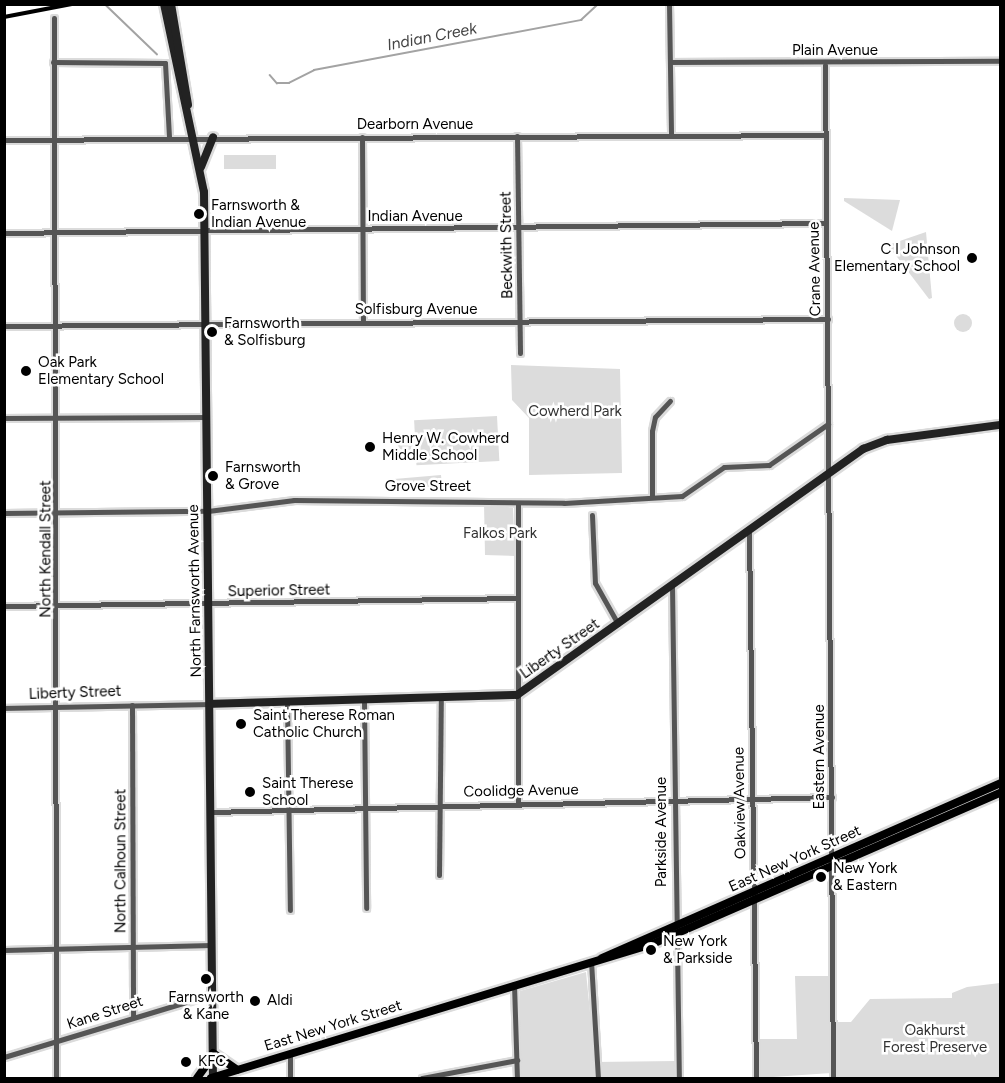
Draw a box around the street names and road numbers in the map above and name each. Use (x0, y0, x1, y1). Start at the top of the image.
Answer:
street label: Plain Avenue (792, 42, 878, 60)
street label: Dearborn Avenue (357, 116, 473, 134)
street label: Beckwith Street (497, 191, 517, 299)
street label: Indian Avenue (367, 208, 463, 226)
street label: Crane Avenue (805, 222, 825, 316)
street label: Solfisburg Avenue (355, 301, 477, 319)
street label: Grove Street (385, 478, 471, 496)
street label: North Kendall Street (37, 480, 55, 618)
street label: North Farnsworth Avenue (184, 504, 206, 678)
street label: Superior Street (228, 581, 330, 601)
street label: Liberty Street (517, 615, 603, 683)
street label: Liberty Street (28, 682, 122, 704)
street label: Eastern Avenue (811, 704, 829, 810)
street label: Oakview Avenue (730, 747, 750, 859)
street label: Parkside Avenue (653, 777, 671, 887)
street label: Coolidge Avenue (463, 781, 579, 801)
street label: North Calhoun Street (112, 789, 130, 933)
street label: East New York Street (726, 822, 864, 896)
street label: Kane Street (65, 992, 145, 1034)
street label: East New York Street (262, 997, 404, 1055)

